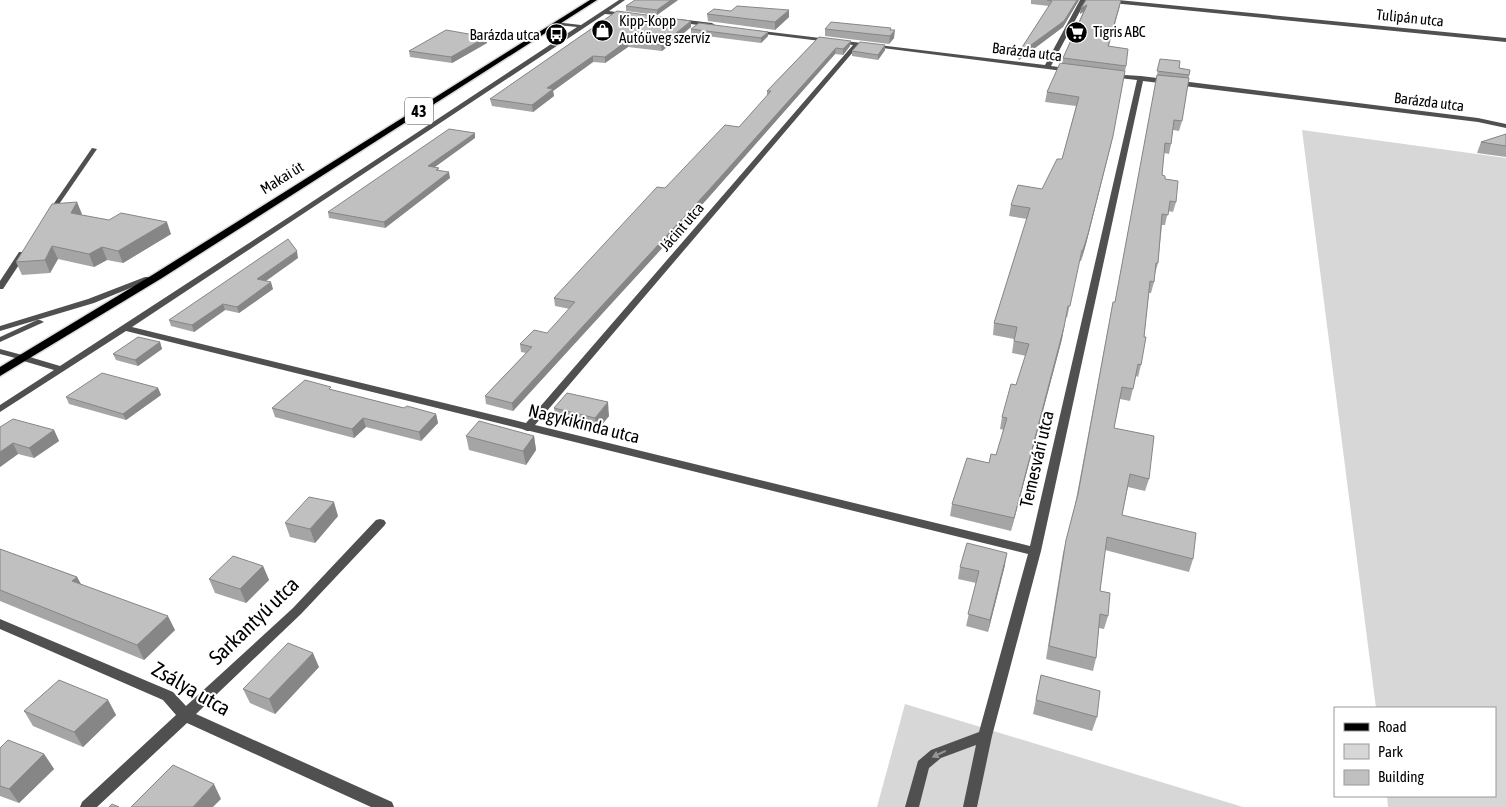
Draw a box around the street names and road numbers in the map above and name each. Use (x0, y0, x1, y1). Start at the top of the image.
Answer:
street label: Tulipán utca (1375, 6, 1445, 30)
street label: Barázda utca (991, 39, 1063, 64)
street label: Barázda utca (1393, 89, 1465, 114)
road number: 43 (405, 98, 433, 124)
street label: Makai út (257, 158, 306, 197)
street label: Jácint utca (656, 199, 707, 254)
street label: Nagykikinda utca (526, 400, 642, 447)
street label: Temesvári utca (1015, 408, 1058, 509)
street label: Sarkantyú utca (204, 572, 303, 669)
street label: Zsálya utca (148, 656, 235, 720)

